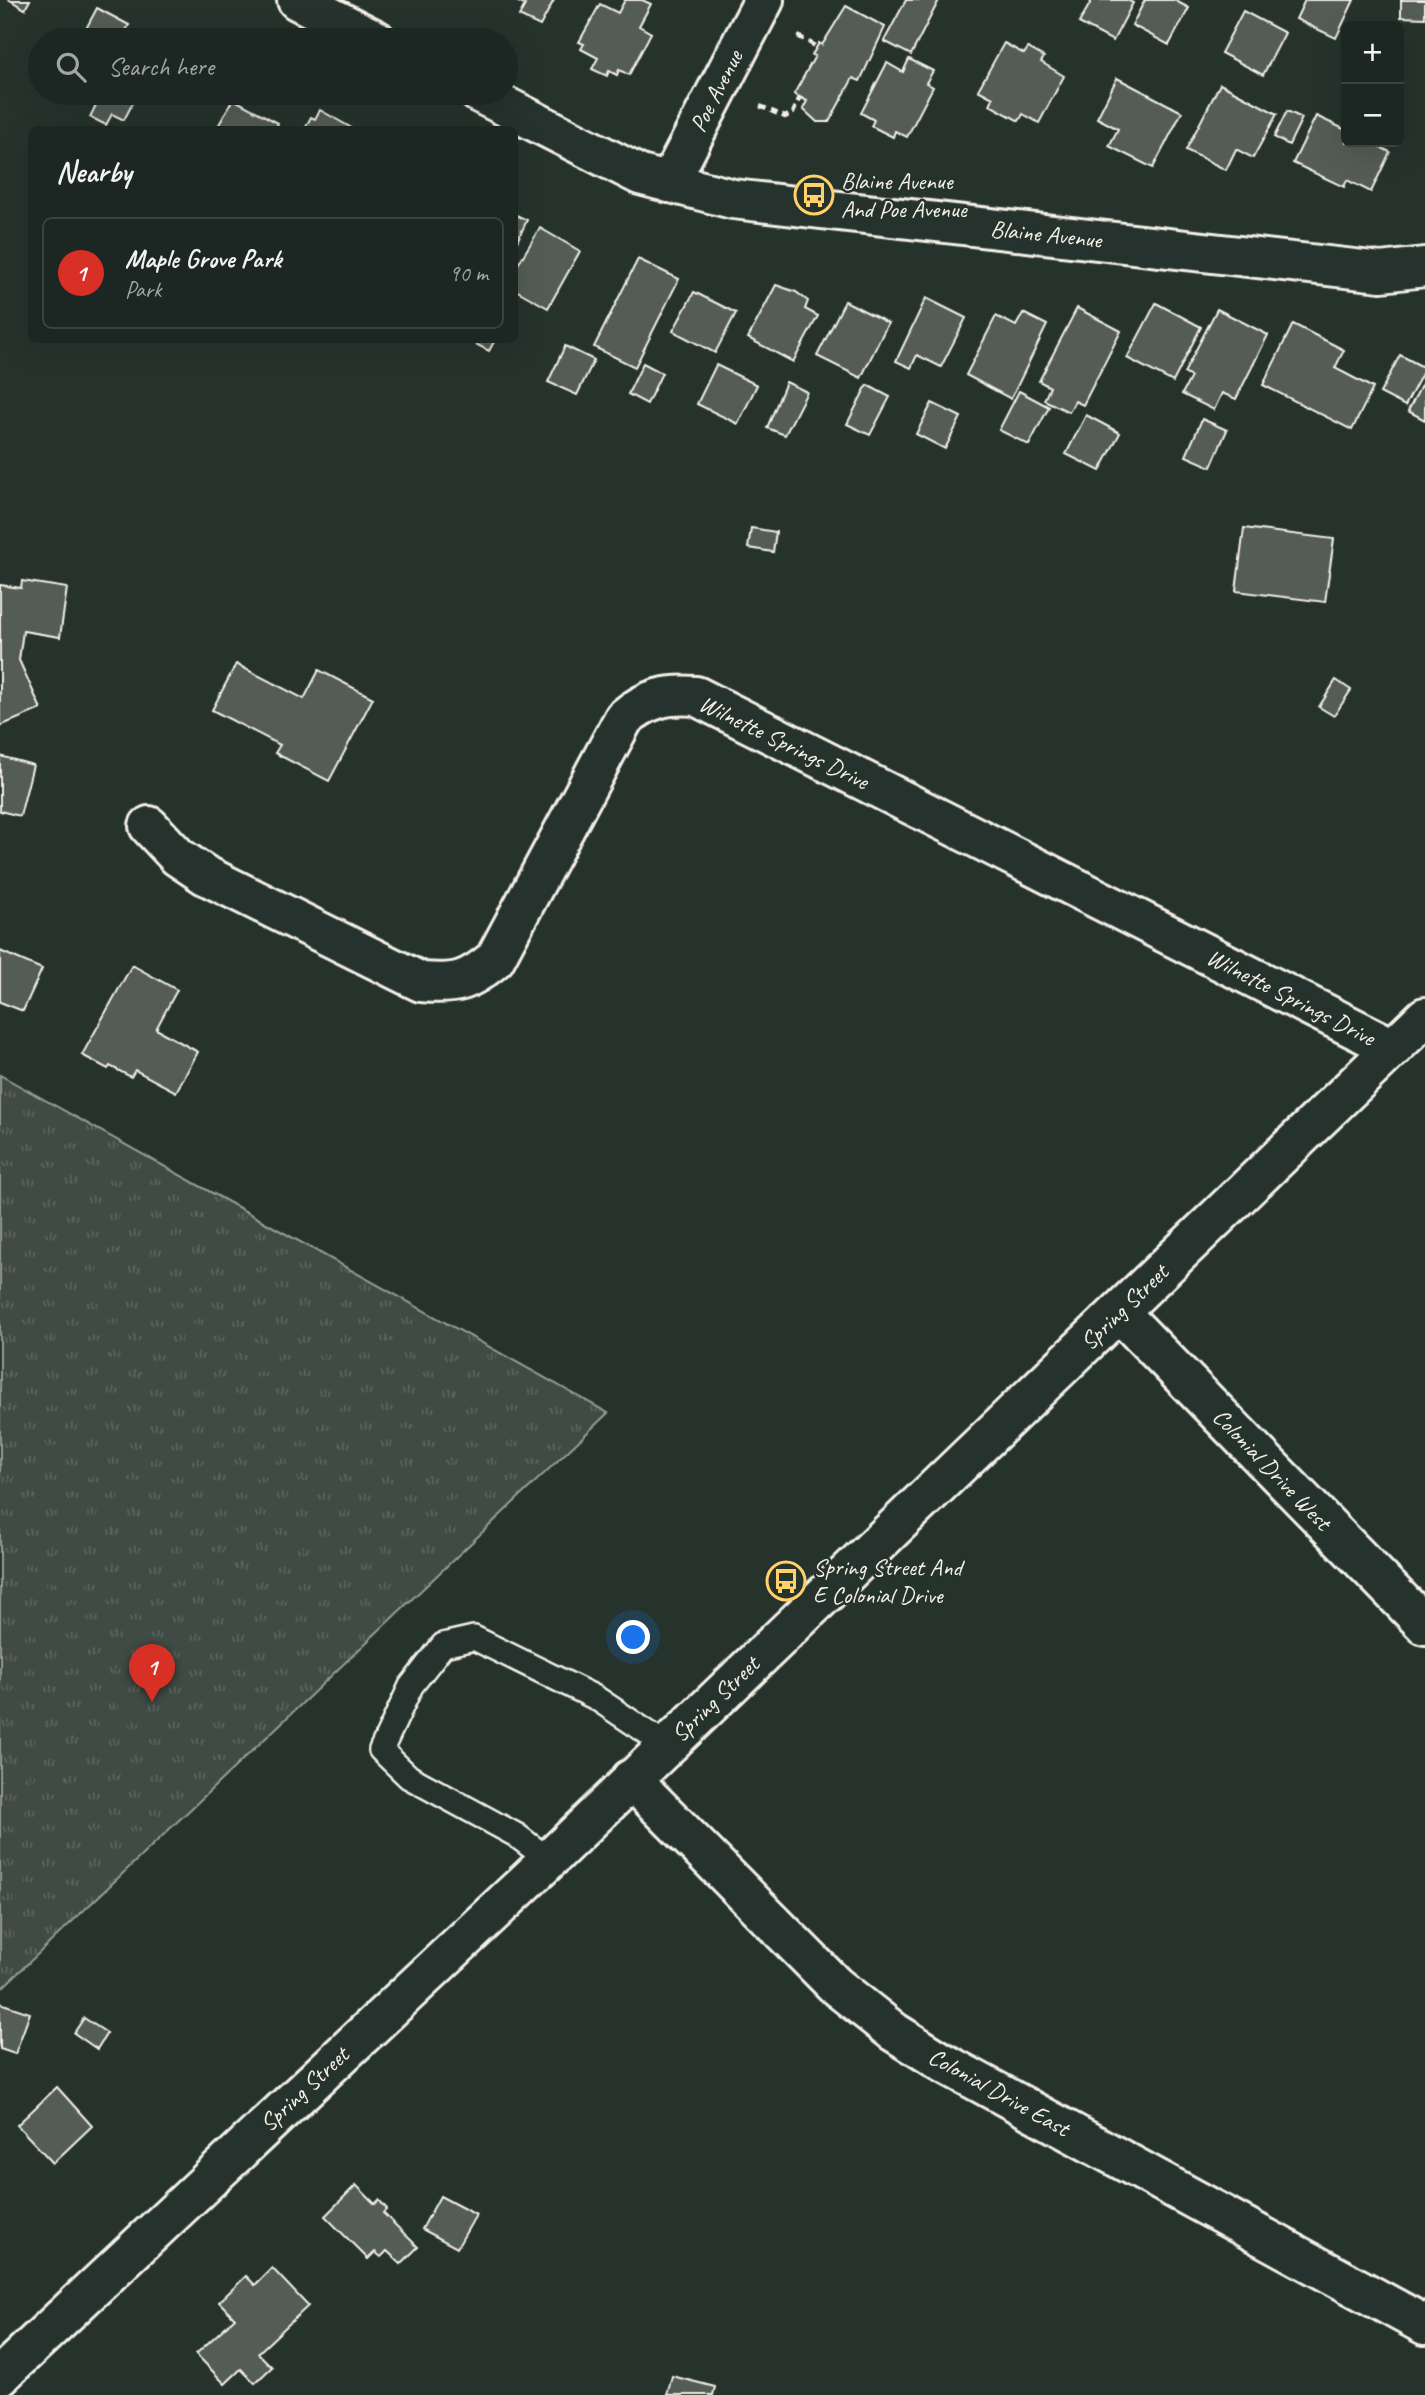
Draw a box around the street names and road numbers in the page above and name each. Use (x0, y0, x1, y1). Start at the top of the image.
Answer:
street label: Poe Avenue (683, 43, 750, 137)
street label: Blaine Avenue (989, 213, 1105, 255)
street label: Wilnette Springs Drive (694, 688, 876, 797)
street label: Wilnette Springs Drive (1202, 942, 1382, 1053)
street label: Spring Street (1074, 1256, 1176, 1356)
street label: Colonial Drive West (1206, 1402, 1339, 1538)
street label: Spring Street (665, 1648, 767, 1748)
street label: Spring Street (253, 2039, 356, 2138)
street label: Colonial Drive East (923, 2041, 1076, 2144)

